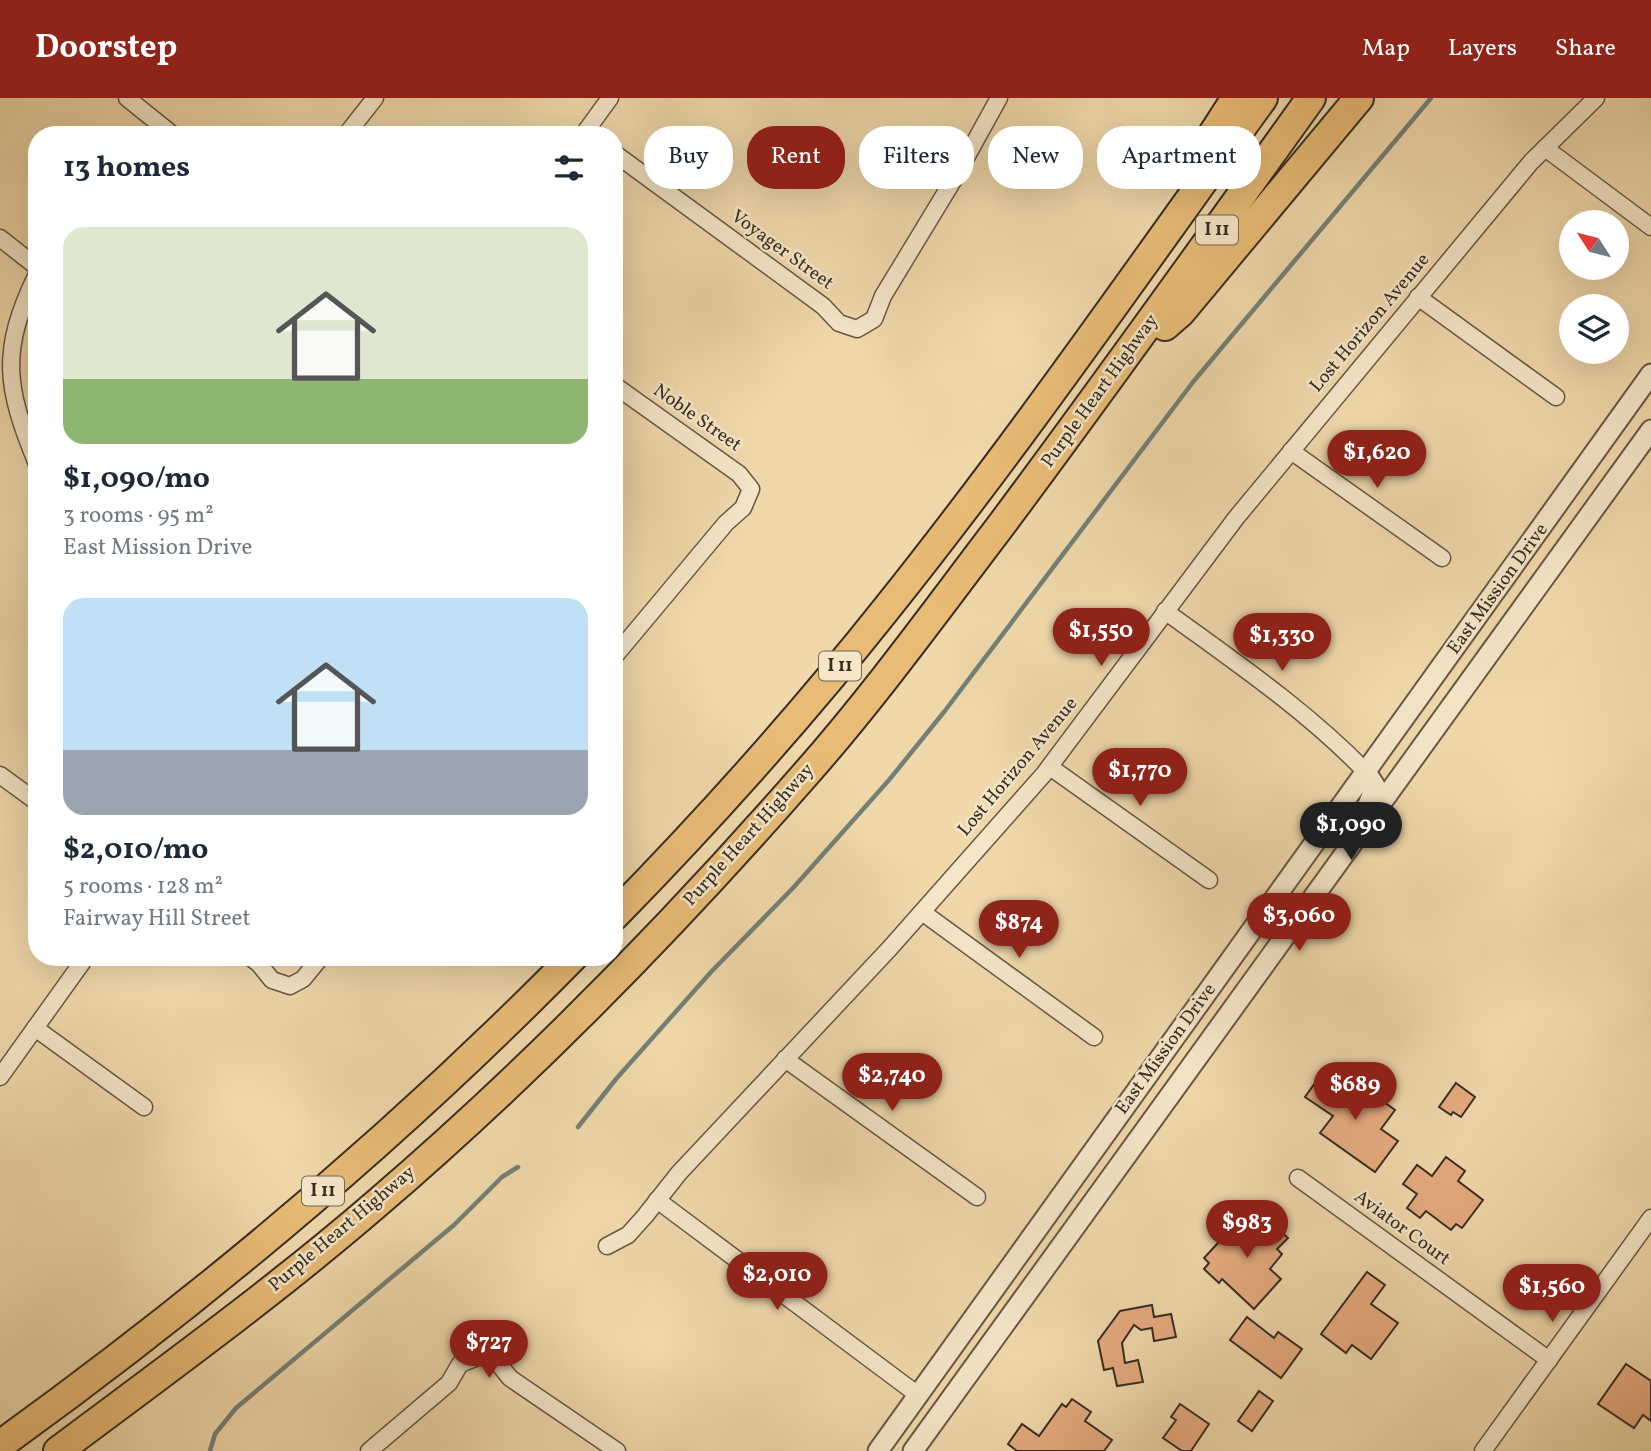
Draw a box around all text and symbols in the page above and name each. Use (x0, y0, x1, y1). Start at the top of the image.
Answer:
text: Doorstep (35, 26, 177, 72)
text: Map (1362, 32, 1410, 66)
text: Layers (1448, 32, 1517, 66)
text: Share (1555, 32, 1616, 66)
chip: Buy (644, 126, 733, 189)
chip: Rent (747, 126, 845, 189)
chip: Filters (859, 126, 974, 189)
chip: New (988, 126, 1083, 189)
chip: Apartment (1097, 126, 1261, 189)
text: 13 homes (63, 147, 190, 189)
icon: filters (550, 149, 588, 187)
street label: Voyager Street (725, 204, 839, 296)
north arrow (1559, 210, 1629, 280)
map controls (1559, 210, 1629, 364)
road number: I 11 (1196, 216, 1238, 244)
street label: Lost Horizon Avenue (1304, 248, 1436, 398)
icon: home (263, 273, 389, 399)
button: layers (1559, 294, 1629, 364)
street label: Purple Heart Highway (1035, 309, 1165, 473)
street label: Noble Street (648, 378, 747, 458)
pin: $1,620 (1320, 430, 1434, 490)
text: $1,620 (1343, 437, 1411, 469)
text: $1,090/mo (63, 458, 210, 500)
text: 3 rooms · 95 m² (63, 500, 214, 532)
street label: East Mission Drive (1441, 518, 1555, 660)
text: East Mission Drive (63, 532, 252, 564)
pin: $1,550 (1044, 608, 1158, 668)
pin: $1,330 (1225, 614, 1339, 673)
text: $1,550 (1069, 615, 1133, 647)
text: $1,330 (1249, 620, 1315, 652)
icon: home (263, 644, 389, 770)
road number: I 11 (819, 652, 861, 680)
street label: Lost Horizon Avenue (952, 692, 1084, 842)
pin: $1,770 (1083, 748, 1197, 808)
text: $1,770 (1108, 755, 1172, 787)
street label: Purple Heart Highway (678, 758, 820, 912)
pin: $1,090 (1294, 802, 1408, 862)
text: $1,090 (1316, 809, 1386, 841)
text: $2,010/mo (63, 829, 208, 871)
text: 5 rooms · 128 m² (63, 871, 223, 903)
pin: $3,060 (1242, 894, 1356, 953)
pin: $874 (978, 900, 1060, 960)
text: $3,060 (1263, 900, 1335, 932)
text: Fairway Hill Street (63, 903, 251, 935)
text: $874 (995, 907, 1043, 939)
street label: East Mission Drive (1109, 978, 1223, 1120)
pin: $2,740 (835, 1054, 949, 1113)
text: $2,740 (858, 1060, 926, 1092)
pin: $689 (1314, 1062, 1396, 1122)
text: $689 (1330, 1069, 1380, 1101)
street label: Purple Heart Highway (263, 1160, 421, 1298)
road number: I 11 (302, 1176, 344, 1206)
street label: Aviator Court (1348, 1184, 1456, 1272)
pin: $983 (1206, 1200, 1288, 1260)
text: $983 (1222, 1207, 1272, 1239)
pin: $2,010 (720, 1252, 834, 1312)
text: $2,010 (742, 1259, 812, 1291)
pin: $1,560 (1495, 1264, 1609, 1324)
text: $1,560 (1519, 1271, 1585, 1303)
pin: $727 (448, 1320, 530, 1380)
text: $727 (466, 1327, 512, 1359)

